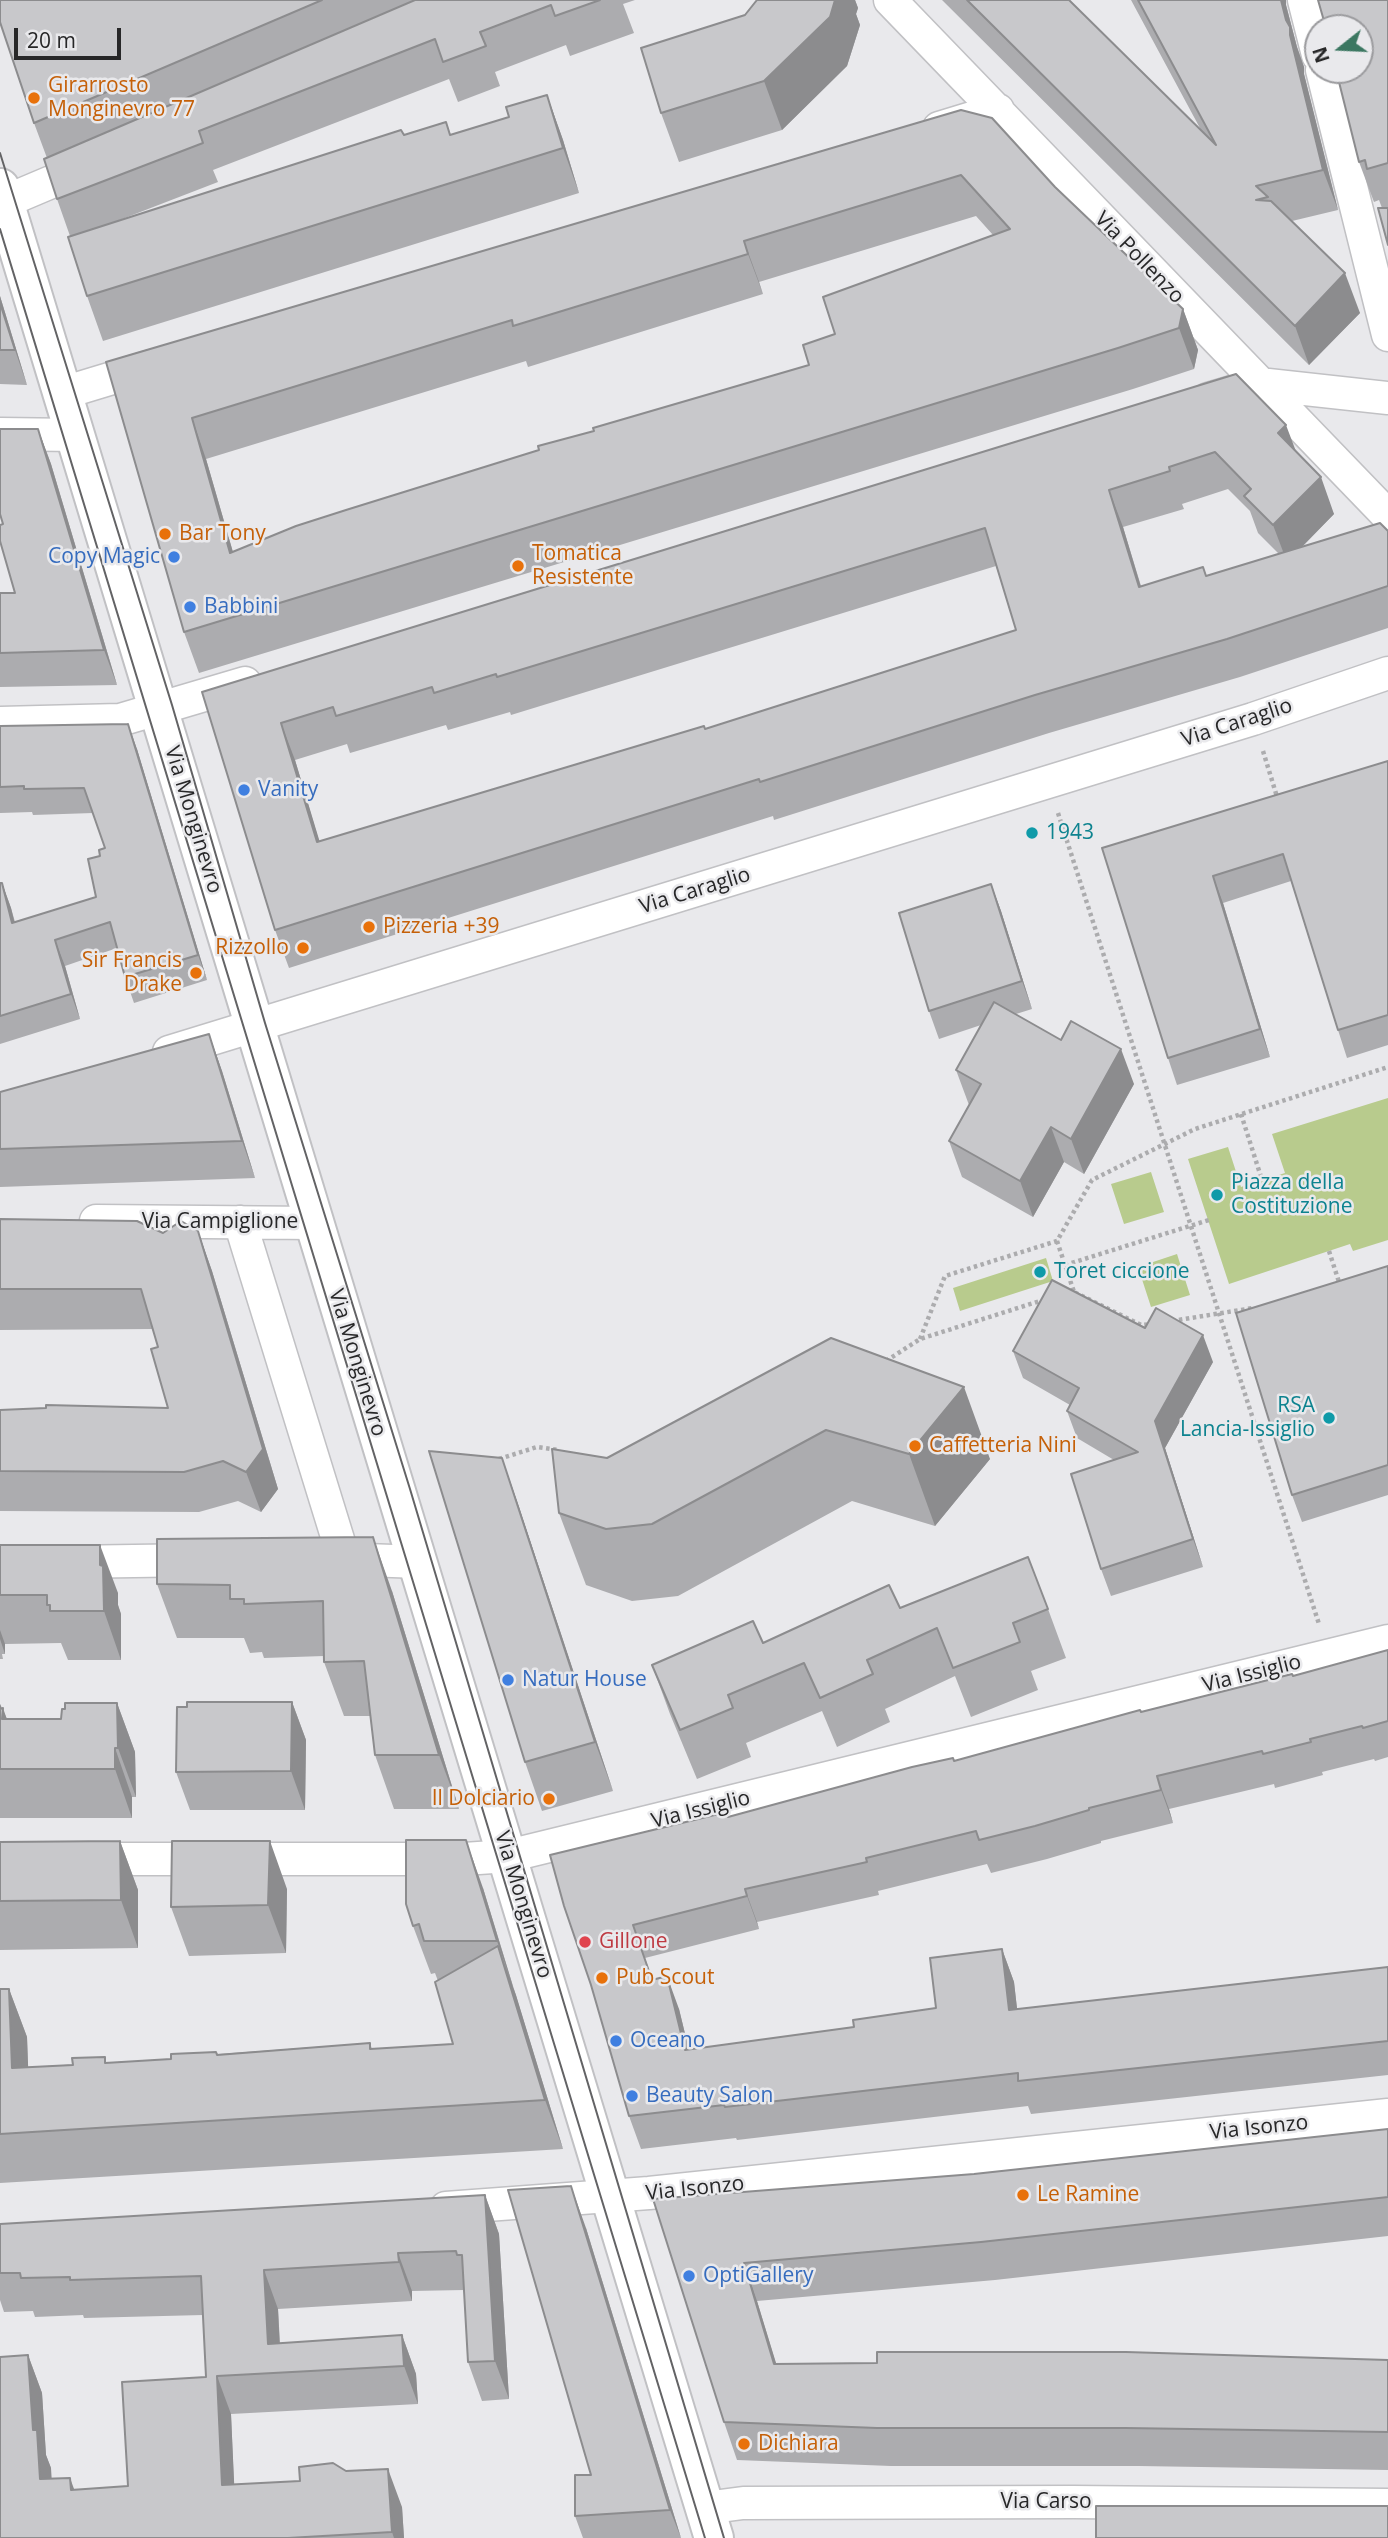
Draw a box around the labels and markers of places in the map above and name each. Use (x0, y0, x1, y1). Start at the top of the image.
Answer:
place label: Girarrosto Monginevro 77 (48, 73, 195, 123)
marker: Girarrosto Monginevro 77 (26, 90, 42, 106)
place label: Bar Tony (179, 521, 266, 547)
marker: Bar Tony (157, 526, 173, 542)
place label: Tomatica Resistente (532, 541, 634, 591)
place label: Copy Magic (48, 544, 160, 570)
marker: Copy Magic (166, 549, 182, 565)
marker: Tomatica Resistente (510, 558, 526, 574)
place label: Babbini (204, 594, 278, 620)
marker: Babbini (182, 599, 198, 615)
place label: Vanity (258, 777, 318, 803)
marker: Vanity (236, 782, 252, 798)
place label: 1943 (1046, 820, 1094, 846)
marker: 1943 (1024, 825, 1040, 841)
place label: Pizzeria +39 (383, 914, 499, 940)
marker: Pizzeria +39 (361, 919, 377, 935)
place label: Rizzollo (215, 935, 289, 961)
marker: Rizzollo (295, 940, 311, 956)
place label: Sir Francis Drake (82, 948, 182, 998)
marker: Sir Francis Drake (188, 965, 204, 981)
place label: Piazza della Costituzione (1231, 1170, 1352, 1220)
marker: Piazza della Costituzione (1209, 1187, 1225, 1203)
place label: Toret ciccione (1054, 1259, 1190, 1285)
marker: Toret ciccione (1032, 1264, 1048, 1280)
place label: RSA Lancia-Issiglio (1180, 1393, 1315, 1443)
marker: RSA Lancia-Issiglio (1321, 1410, 1337, 1426)
place label: Caffetteria Nini (929, 1433, 1077, 1459)
marker: Caffetteria Nini (907, 1438, 923, 1454)
place label: Natur House (522, 1667, 647, 1693)
marker: Natur House (500, 1672, 516, 1688)
place label: Il Dolciario (432, 1786, 535, 1812)
marker: Il Dolciario (541, 1791, 557, 1807)
place label: Gillone (599, 1929, 667, 1955)
marker: Gillone (577, 1934, 593, 1950)
place label: Pub Scout (616, 1965, 714, 1991)
marker: Pub Scout (594, 1970, 610, 1986)
place label: Oceano (630, 2028, 705, 2054)
marker: Oceano (608, 2033, 624, 2049)
place label: Beauty Salon (646, 2083, 773, 2109)
marker: Beauty Salon (624, 2088, 640, 2104)
place label: Le Ramine (1037, 2182, 1139, 2208)
marker: Le Ramine (1015, 2187, 1031, 2203)
place label: OptiGallery (703, 2263, 813, 2289)
marker: OptiGallery (681, 2268, 697, 2284)
place label: Dichiara (758, 2431, 839, 2457)
marker: Dichiara (736, 2436, 752, 2452)

